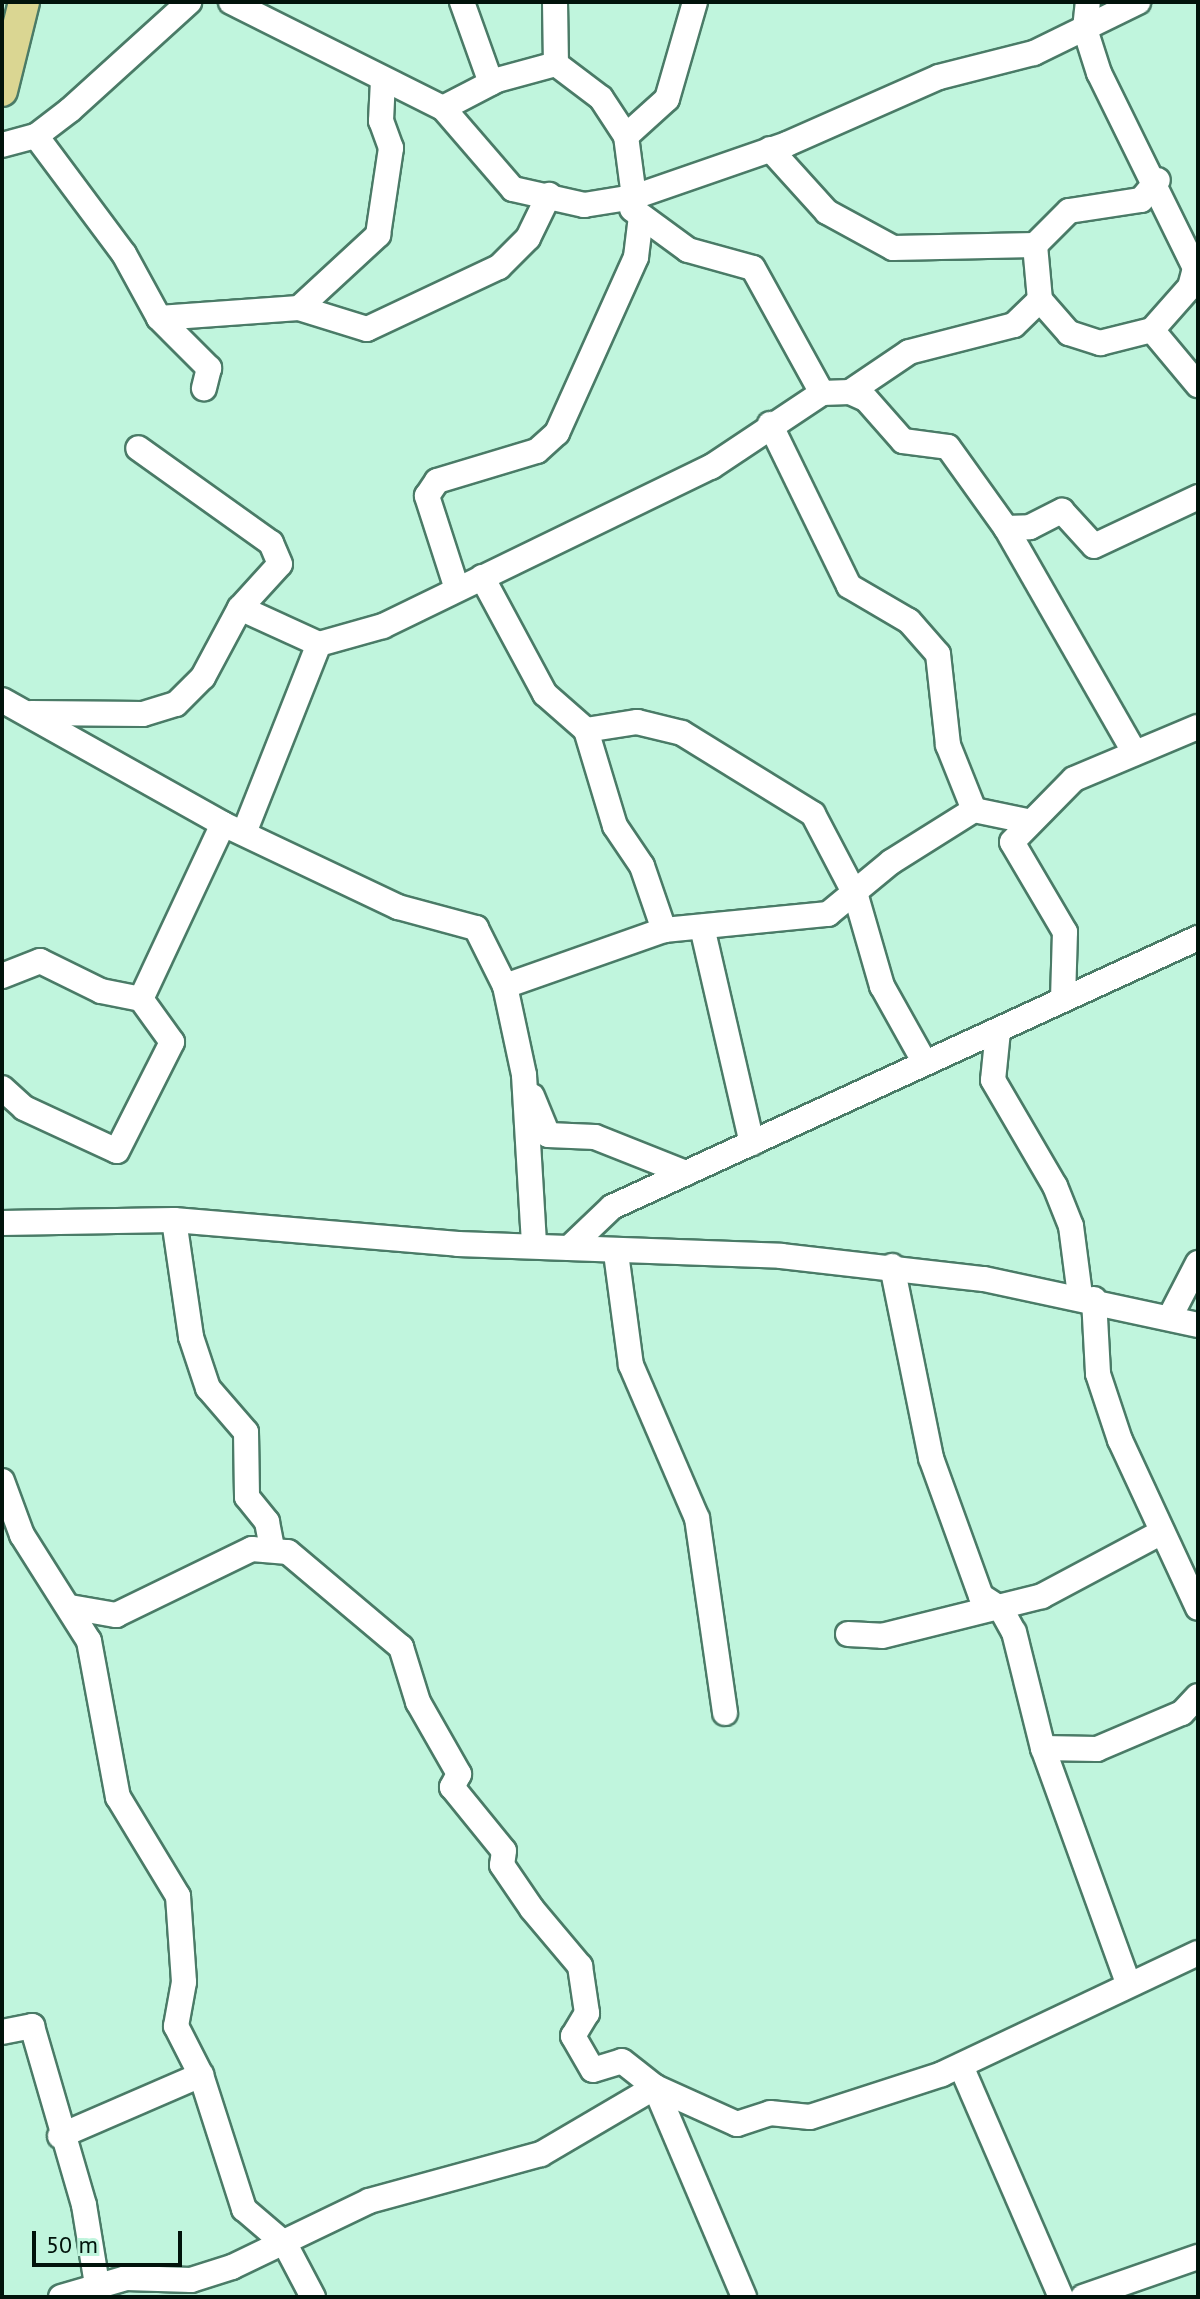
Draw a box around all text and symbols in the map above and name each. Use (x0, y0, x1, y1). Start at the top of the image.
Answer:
scale bar (36, 2215, 186, 2265)
text: 50 m (46, 2229, 98, 2260)

